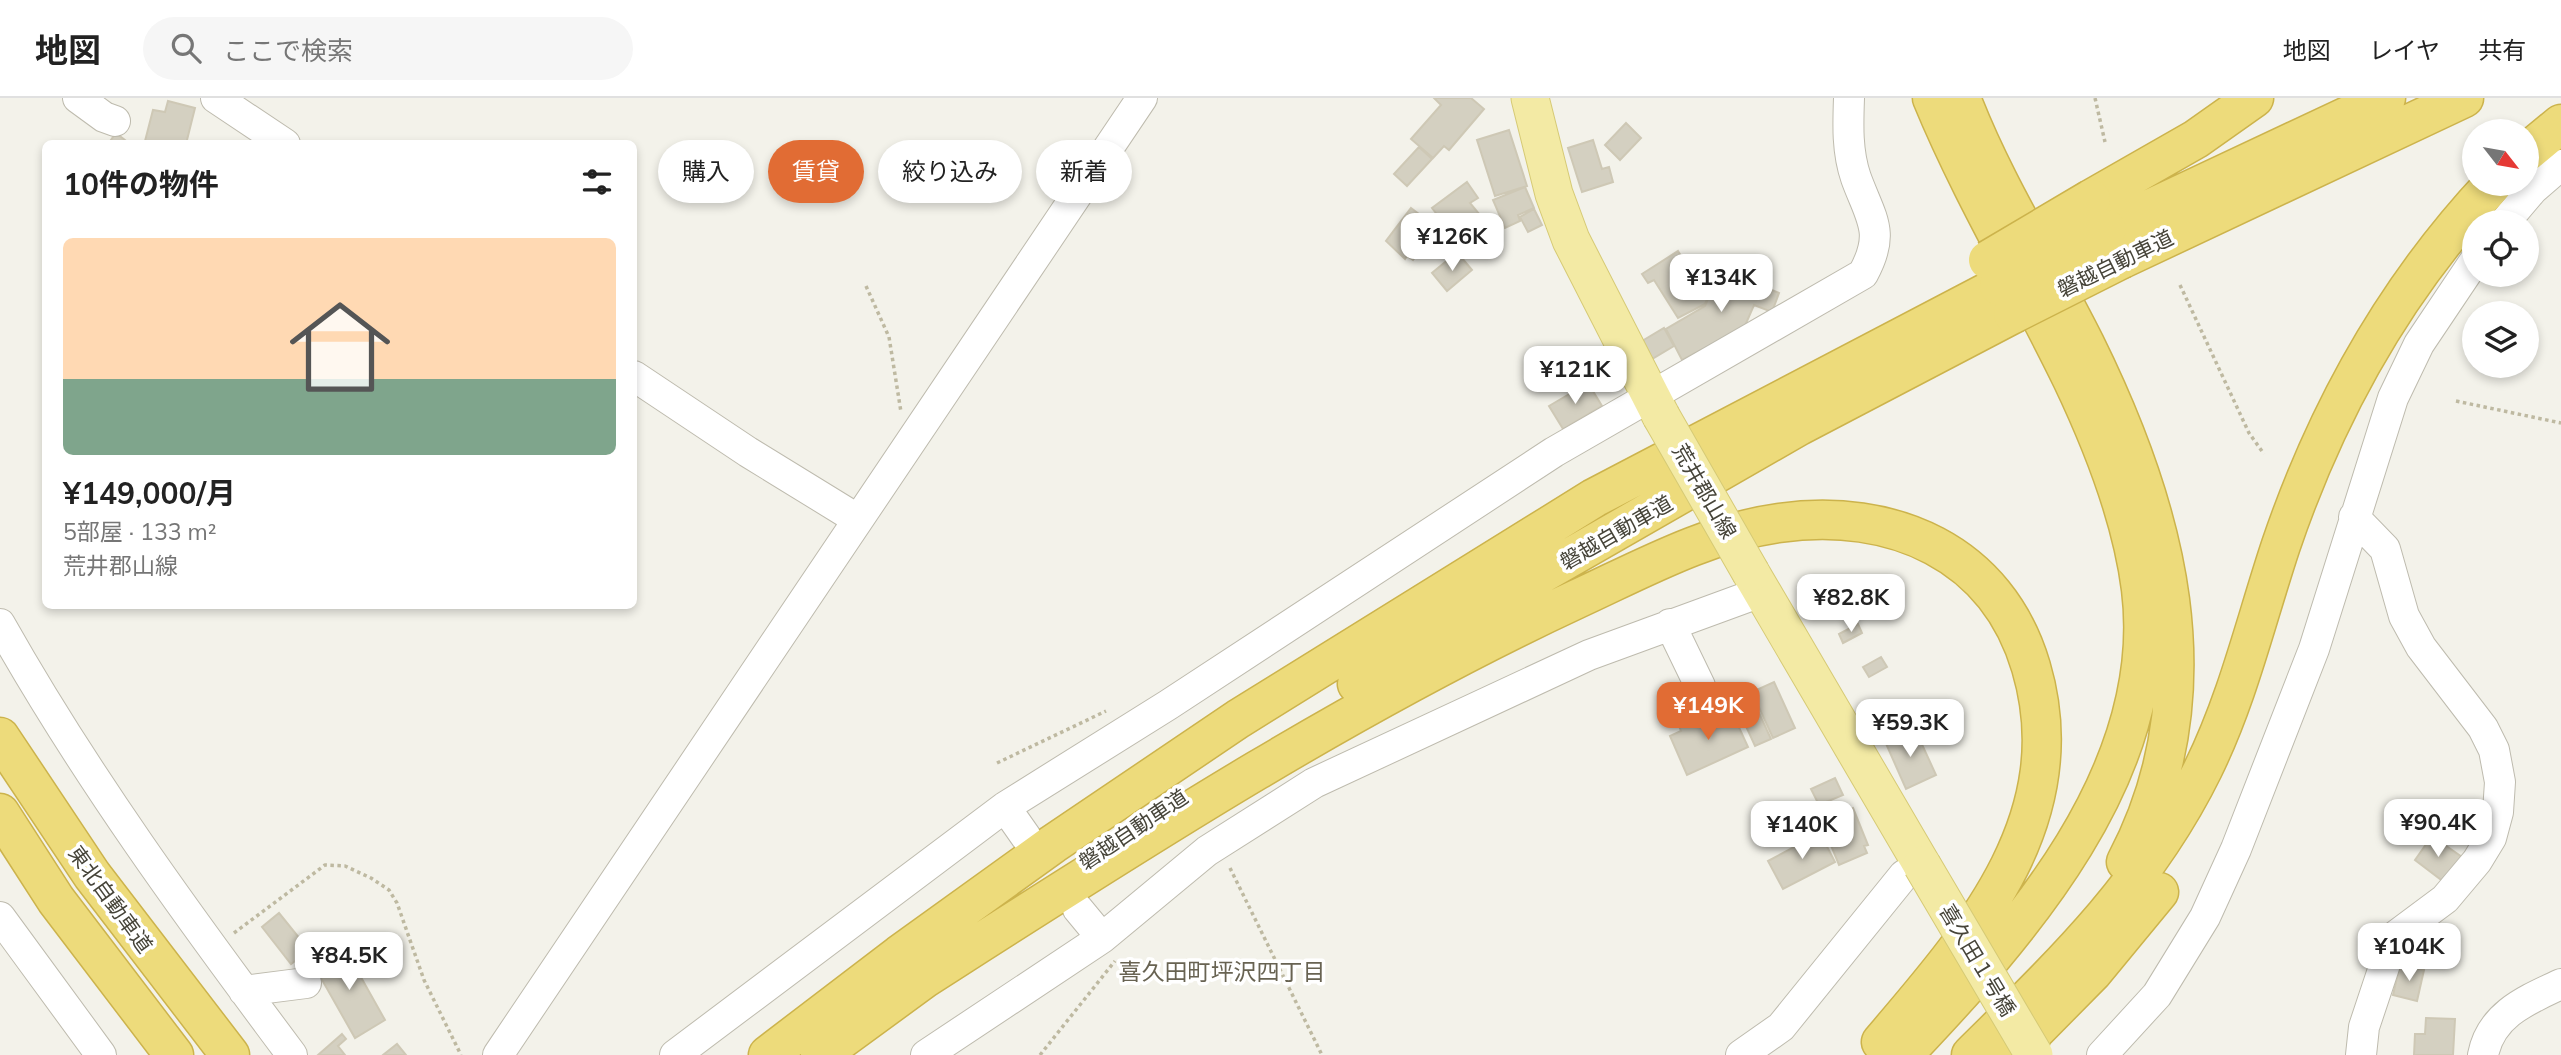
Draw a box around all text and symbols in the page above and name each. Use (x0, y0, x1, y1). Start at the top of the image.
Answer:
search box (143, 17, 633, 80)
text: 地図 (35, 29, 101, 70)
icon: search (167, 29, 205, 67)
text: ここで検索 (223, 34, 353, 67)
text: 地図 (2283, 35, 2331, 65)
text: レイヤ (2369, 35, 2440, 65)
text: 共有 (2478, 35, 2526, 65)
north arrow (2462, 119, 2539, 196)
map controls (2462, 119, 2539, 378)
chip: 購入 (658, 140, 754, 203)
chip: 賃貸 (768, 140, 864, 203)
chip: 絞り込み (878, 140, 1022, 203)
chip: 新着 (1036, 140, 1132, 203)
icon: filters (578, 163, 616, 201)
text: 10件の物件 (63, 165, 219, 203)
button: locate (2462, 210, 2539, 287)
pin: ¥126K (1403, 214, 1501, 273)
text: ¥126K (1417, 221, 1487, 250)
street label: 磐越自動車道 (2053, 224, 2177, 302)
pin: ¥134K (1672, 254, 1770, 314)
text: ¥134K (1686, 262, 1756, 291)
icon: home (277, 284, 403, 410)
button: layers (2462, 301, 2539, 378)
pin: ¥121K (1526, 346, 1624, 406)
text: ¥121K (1540, 354, 1610, 383)
street label: 荒井郡山線 (1667, 439, 1743, 543)
text: ¥149,000/月 (63, 474, 236, 512)
street label: 磐越自動車道 (1555, 489, 1677, 575)
text: 5部屋 · 133 m² (63, 517, 216, 546)
text: 荒井郡山線 (63, 551, 178, 580)
pin: ¥82.8K (1794, 574, 1908, 634)
text: ¥82.8K (1813, 582, 1889, 611)
pin: ¥149K (1659, 682, 1757, 742)
text: ¥149K (1673, 690, 1743, 719)
pin: ¥59.3K (1853, 700, 1967, 759)
text: ¥59.3K (1872, 707, 1948, 736)
street label: 磐越自動車道 (1074, 783, 1192, 875)
pin: ¥90.4K (2381, 800, 2495, 859)
pin: ¥140K (1753, 802, 1851, 861)
text: ¥90.4K (2400, 807, 2476, 836)
text: ¥140K (1767, 809, 1837, 838)
street label: 東北自動車道 (63, 840, 159, 958)
street label: 喜久田１号橋 (1934, 899, 2022, 1021)
pin: ¥104K (2360, 924, 2458, 983)
text: ¥104K (2374, 931, 2444, 960)
pin: ¥84.5K (292, 932, 406, 992)
text: ¥84.5K (311, 940, 387, 969)
district label: 喜久田町坪沢四丁目 (1119, 957, 1326, 986)

